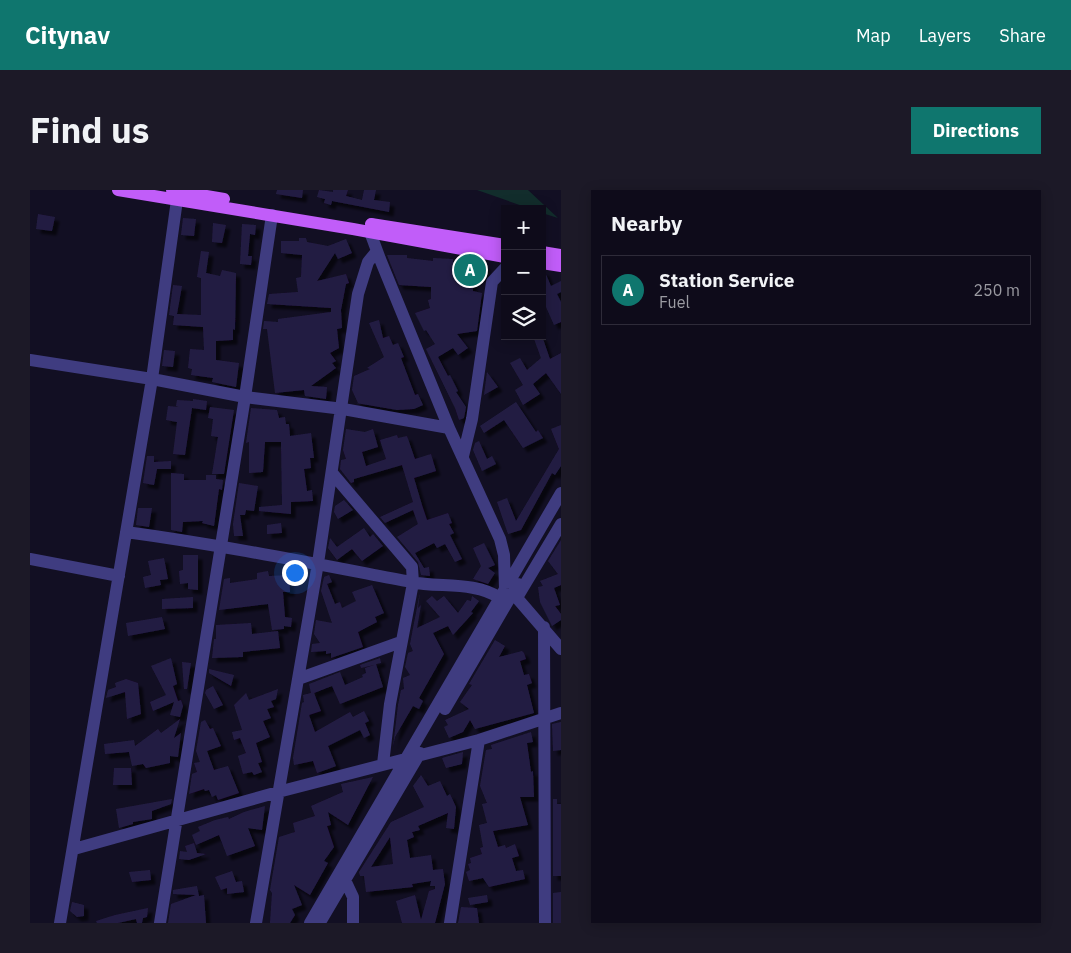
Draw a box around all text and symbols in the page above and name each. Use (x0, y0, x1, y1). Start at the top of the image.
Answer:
text: Citynav (25, 19, 110, 51)
text: Map (856, 24, 891, 47)
text: Layers (919, 24, 971, 47)
text: Share (999, 24, 1046, 47)
text: Find us (30, 107, 149, 153)
button: Directions (911, 107, 1041, 154)
map controls (501, 205, 546, 340)
button: + (501, 205, 546, 250)
text: Nearby (611, 209, 682, 237)
button: − (501, 250, 546, 295)
pin: A (454, 251, 486, 289)
text: Station Service (659, 268, 794, 292)
text: A (623, 280, 633, 300)
text: 250 m (973, 280, 1020, 300)
text: Fuel (659, 292, 690, 312)
button: layers (501, 295, 546, 340)
your location (282, 560, 308, 586)

